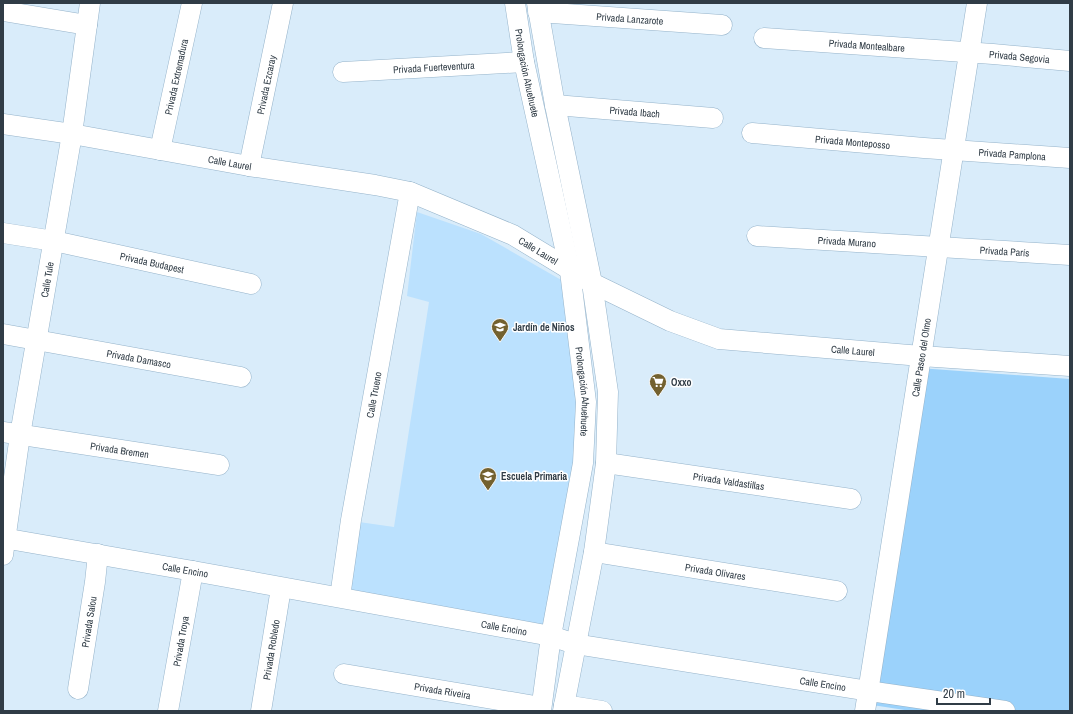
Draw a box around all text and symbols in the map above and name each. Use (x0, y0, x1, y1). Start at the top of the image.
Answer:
street label: Privada Lanzarote (596, 10, 664, 27)
street label: Prolongación Ahuehuete (513, 28, 543, 119)
street label: Privada Montealbare (828, 36, 906, 54)
street label: Privada Extremadura (161, 37, 191, 116)
street label: Privada Segovia (989, 47, 1051, 66)
street label: Privada Ezcaray (253, 53, 279, 116)
street label: Privada Fuerteventura (393, 58, 475, 76)
street label: Privada Ibach (609, 103, 661, 120)
street label: Privada Monteposso (815, 132, 891, 152)
street label: Privada Pamplona (978, 145, 1047, 163)
street label: Calle Laurel (207, 152, 252, 173)
street label: Calle Laurel (516, 233, 561, 267)
street label: Privada Murano (817, 233, 877, 250)
street label: Privada París (979, 243, 1030, 259)
street label: Privada Budapest (119, 249, 186, 276)
street label: Calle Tule (37, 260, 56, 298)
school or university icon: Jardín de Niños (490, 317, 510, 342)
street label: Calle Paseo del Olmo (908, 317, 934, 398)
place label: Jardín de Niños (513, 321, 575, 334)
street label: Calle Laurel (830, 342, 875, 359)
street label: Privada Damasco (106, 346, 172, 371)
street label: Prolongación Ahuehuete (573, 346, 593, 437)
street label: Calle Trueno (363, 370, 384, 419)
supermarket icon: Oxxo (648, 372, 668, 397)
place label: Oxxo (671, 376, 692, 389)
street label: Privada Bremen (89, 439, 150, 461)
school or university icon: Escuela Primaria (478, 466, 498, 491)
street label: Privada Valdastillas (692, 469, 765, 493)
place label: Escuela Primaria (501, 470, 568, 483)
street label: Calle Encino (161, 559, 210, 580)
street label: Privada Olivares (684, 560, 747, 583)
street label: Privada Salou (78, 595, 99, 648)
street label: Privada Troya (170, 614, 191, 667)
street label: Calle Encino (480, 617, 529, 638)
street label: Privada Robledo (260, 618, 282, 681)
street label: Calle Encino (799, 674, 847, 694)
street label: Privada Riveira (413, 679, 472, 702)
scale bar (937, 680, 990, 706)
text: 20 m (943, 686, 965, 702)

